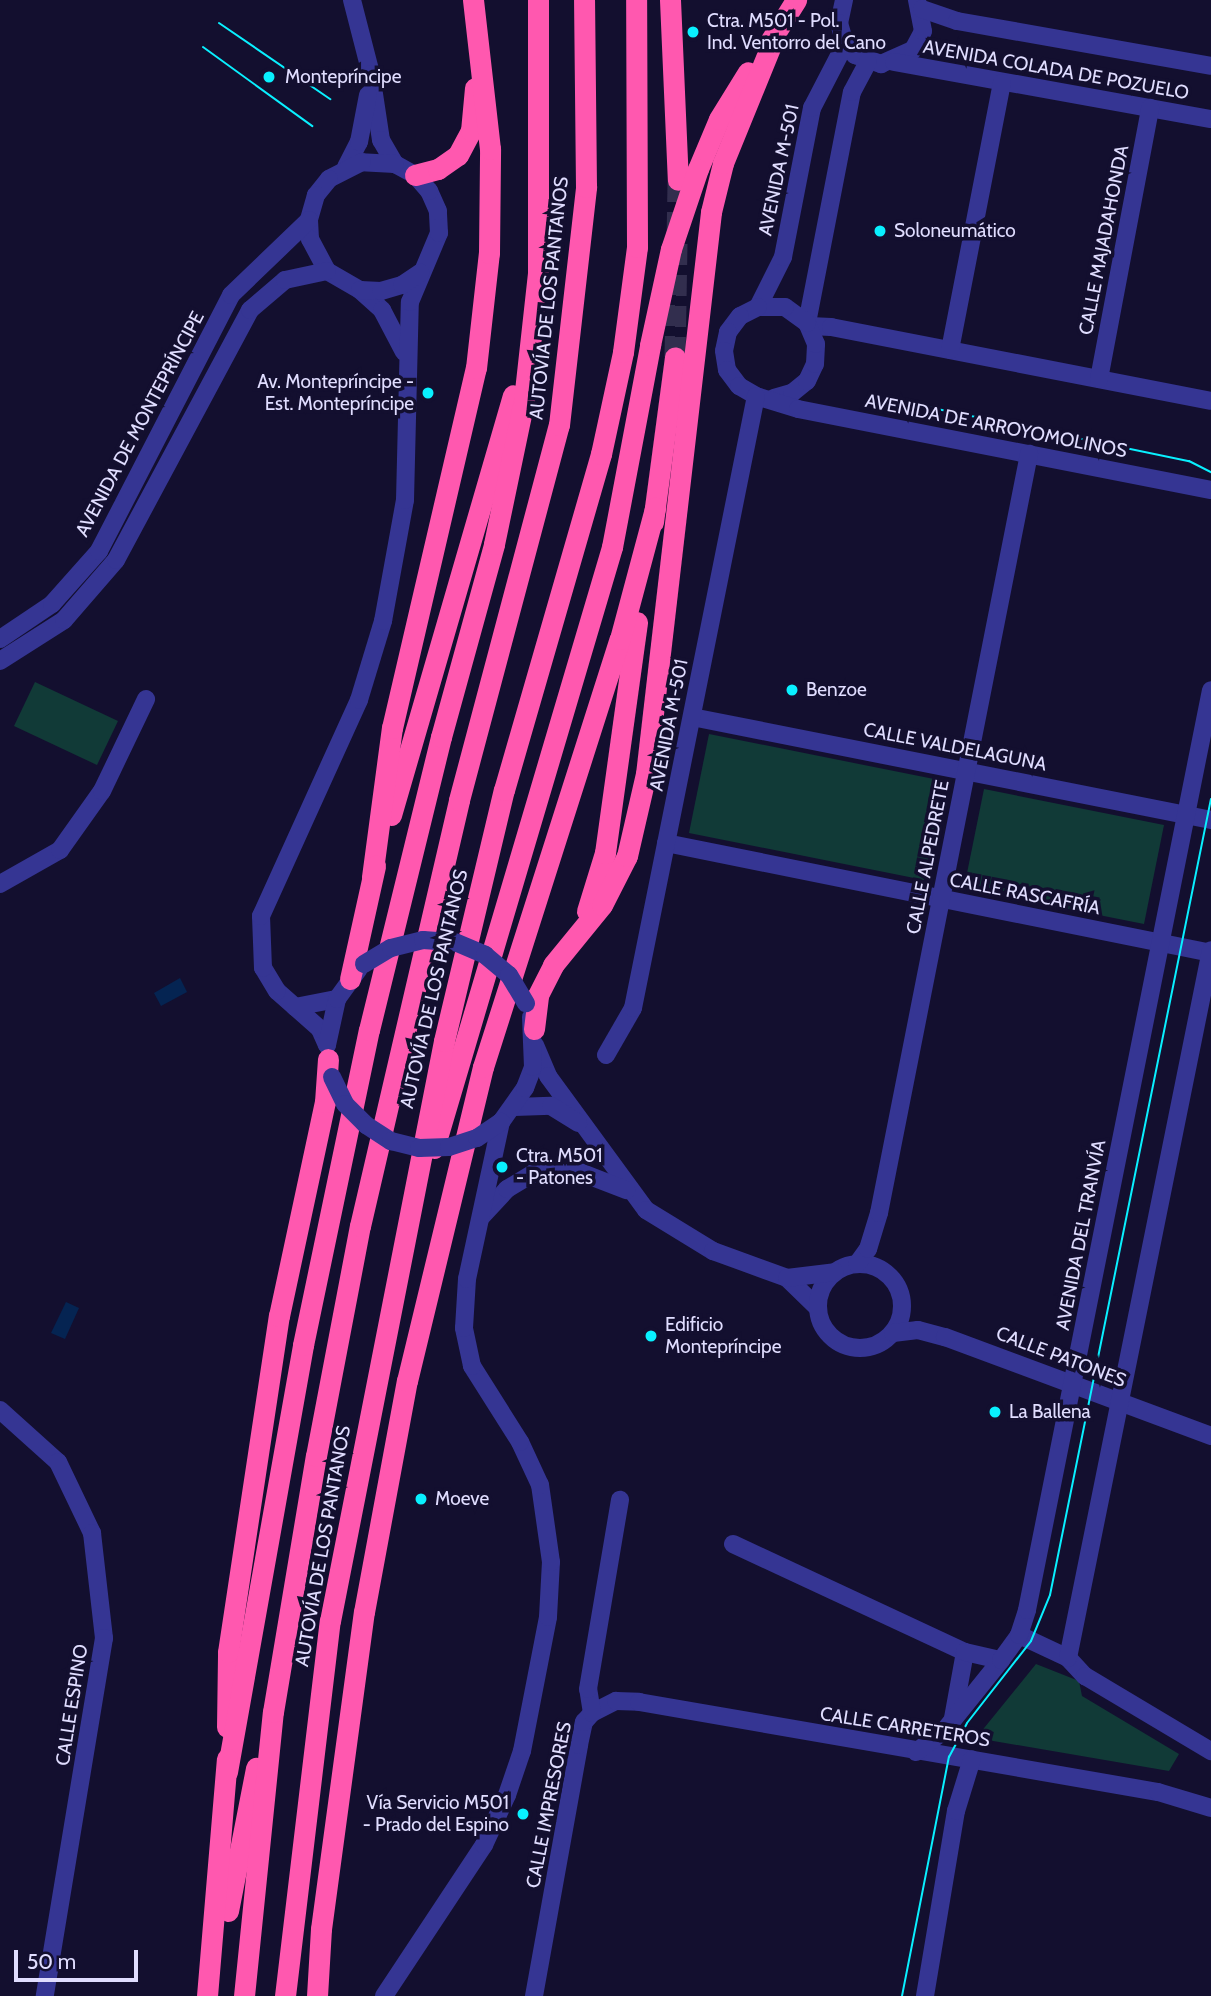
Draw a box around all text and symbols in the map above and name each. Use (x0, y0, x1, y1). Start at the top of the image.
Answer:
place label: Ctra. M501 - Pol. Ind. Ventorro del Cano (707, 10, 886, 54)
marker: Ctra. M501 - Pol. Ind. Ventorro del Cano (685, 24, 701, 40)
street label: AVENIDA COLADA DE POZUELO (921, 35, 1191, 105)
place label: Montepríncipe (285, 66, 401, 88)
marker: Montepríncipe (259, 67, 279, 87)
street label: AVENIDA M-501 (754, 102, 804, 238)
street label: CALLE MAJADAHONDA (1074, 143, 1134, 337)
street label: AUTOVÍA DE LOS PANTANOS (525, 175, 573, 421)
place label: Soloneumático (894, 220, 1016, 242)
marker: Soloneumático (872, 223, 888, 239)
street label: AVENIDA DE MONTEPRÍNCIPE (71, 307, 209, 541)
place label: Av. Montepríncipe - Est. Montepríncipe (257, 371, 414, 415)
marker: Av. Montepríncipe - Est. Montepríncipe (420, 385, 436, 401)
street label: AVENIDA DE ARROYOMOLINOS (863, 389, 1129, 463)
street label: AVENIDA M-501 (645, 657, 693, 793)
place label: Benzoe (806, 679, 867, 701)
marker: Benzoe (784, 682, 800, 698)
street label: CALLE VALDELAGUNA (861, 718, 1049, 776)
street label: CALLE ALPEDRETE (902, 778, 954, 936)
street label: AUTOVÍA DE LOS PANTANOS (395, 867, 473, 1111)
street label: CALLE RASCAFRÍA (948, 868, 1102, 920)
street label: AVENIDA DEL TRANVÍA (1051, 1138, 1111, 1332)
place label: Ctra. M501 - Patones (516, 1145, 602, 1189)
marker: Ctra. M501 - Patones (494, 1159, 510, 1175)
place label: Edificio Montepríncipe (665, 1314, 781, 1358)
street label: CALLE PATONES (993, 1322, 1129, 1392)
marker: Edificio Montepríncipe (643, 1328, 659, 1344)
place label: La Ballena (1009, 1401, 1091, 1423)
marker: La Ballena (987, 1404, 1003, 1420)
street label: AUTOVÍA DE LOS PANTANOS (291, 1424, 355, 1668)
place label: Moeve (435, 1488, 489, 1510)
marker: Moeve (413, 1491, 429, 1507)
street label: CALLE ESPINO (51, 1643, 93, 1767)
street label: CALLE CARRETEROS (818, 1702, 992, 1752)
street label: CALLE IMPRESORES (522, 1720, 576, 1890)
place label: Vía Servicio M501 - Prado del Espino (363, 1792, 509, 1836)
marker: Vía Servicio M501 - Prado del Espino (515, 1806, 531, 1822)
scale bar (18, 1937, 142, 1981)
text: 50 m (27, 1949, 76, 1974)

